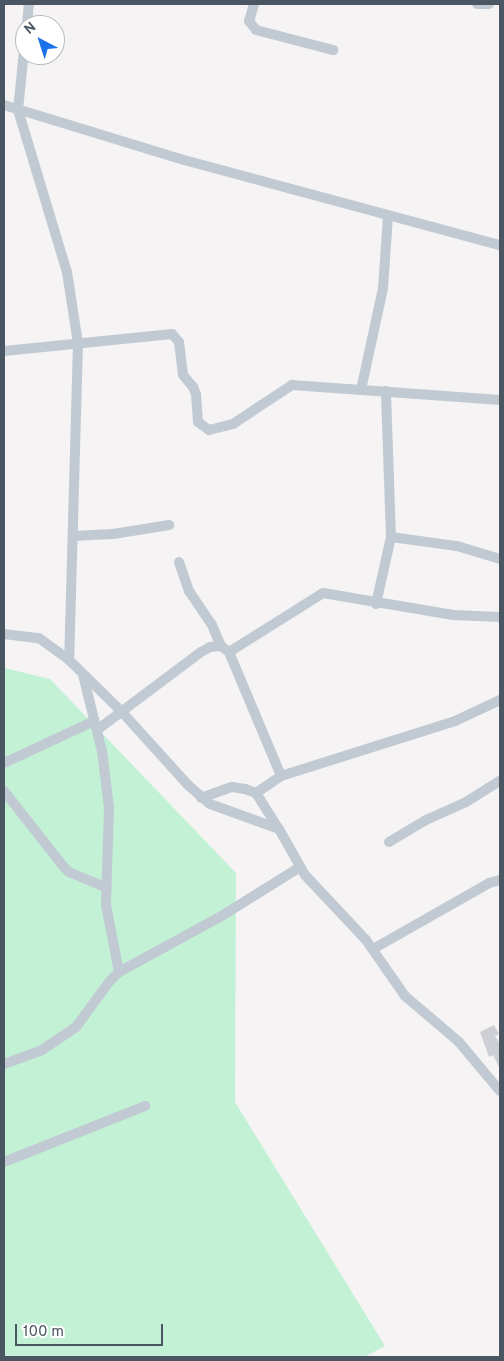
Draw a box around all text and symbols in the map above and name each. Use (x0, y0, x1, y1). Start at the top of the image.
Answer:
north arrow (15, 15, 65, 65)
text: N (21, 19, 40, 39)
scale bar (18, 1314, 165, 1346)
text: 100 m (23, 1323, 64, 1342)

